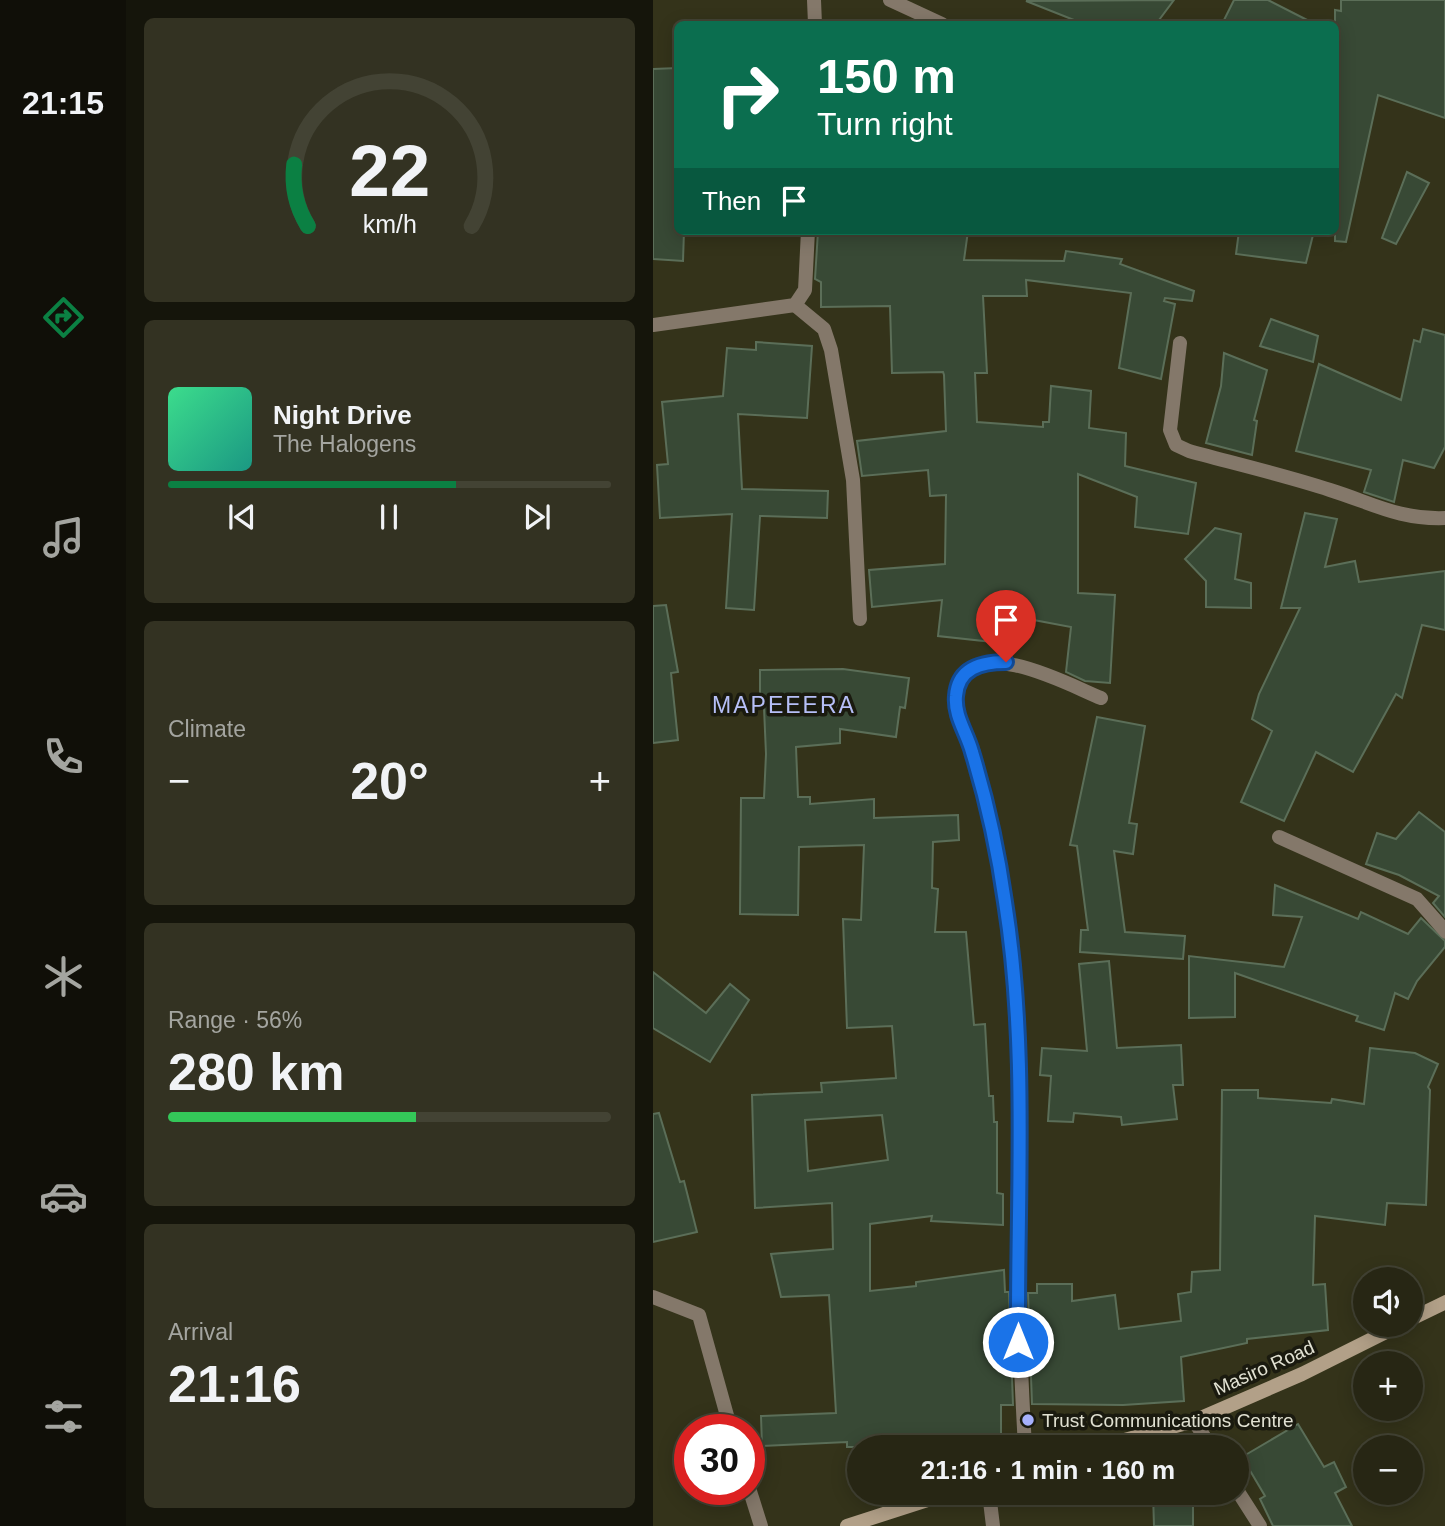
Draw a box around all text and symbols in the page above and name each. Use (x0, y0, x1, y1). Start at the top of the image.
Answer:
icon: right (702, 49, 793, 140)
text: 150 m (817, 49, 956, 103)
text: 21:15 (22, 85, 104, 121)
text: Turn right (817, 106, 953, 142)
text: 22 (349, 130, 430, 211)
icon: arrive (775, 182, 813, 220)
text: Then (702, 186, 761, 216)
text: km/h (362, 210, 417, 238)
icon: directions (39, 293, 88, 342)
text: Night Drive (273, 400, 412, 430)
text: The Halogens (273, 431, 416, 457)
icon: previous (223, 498, 261, 536)
icon: pause (370, 498, 408, 536)
icon: next (518, 498, 556, 536)
icon: music (39, 513, 88, 562)
pin (976, 590, 1036, 662)
icon: arrive (987, 601, 1025, 639)
district label: MAPEEERA (712, 692, 856, 718)
text: Climate (168, 716, 246, 742)
icon: phone (39, 732, 88, 781)
text: 20° (350, 752, 429, 810)
text: − (168, 760, 190, 802)
text: + (589, 760, 611, 802)
icon: climate (39, 952, 88, 1001)
text: Range · 56% (168, 1007, 302, 1033)
text: 280 km (168, 1043, 344, 1101)
icon: car (39, 1172, 88, 1221)
map controls (1353, 1267, 1423, 1505)
button: sound (1353, 1267, 1423, 1337)
position arrow (981, 1305, 1055, 1379)
text: Arrival (168, 1319, 233, 1345)
street label: Masiro Road (1211, 1337, 1317, 1399)
button: + (1353, 1351, 1423, 1421)
text: 21:16 (168, 1355, 301, 1413)
icon: filters (39, 1392, 88, 1441)
place label: Trust Communications Centre (1042, 1410, 1294, 1431)
marker: Trust Communications Centre (1020, 1412, 1036, 1428)
speed limit sign: 30 (674, 1414, 765, 1505)
button: − (1353, 1435, 1423, 1505)
text: 21:16 · 1 min · 160 m (921, 1455, 1175, 1485)

